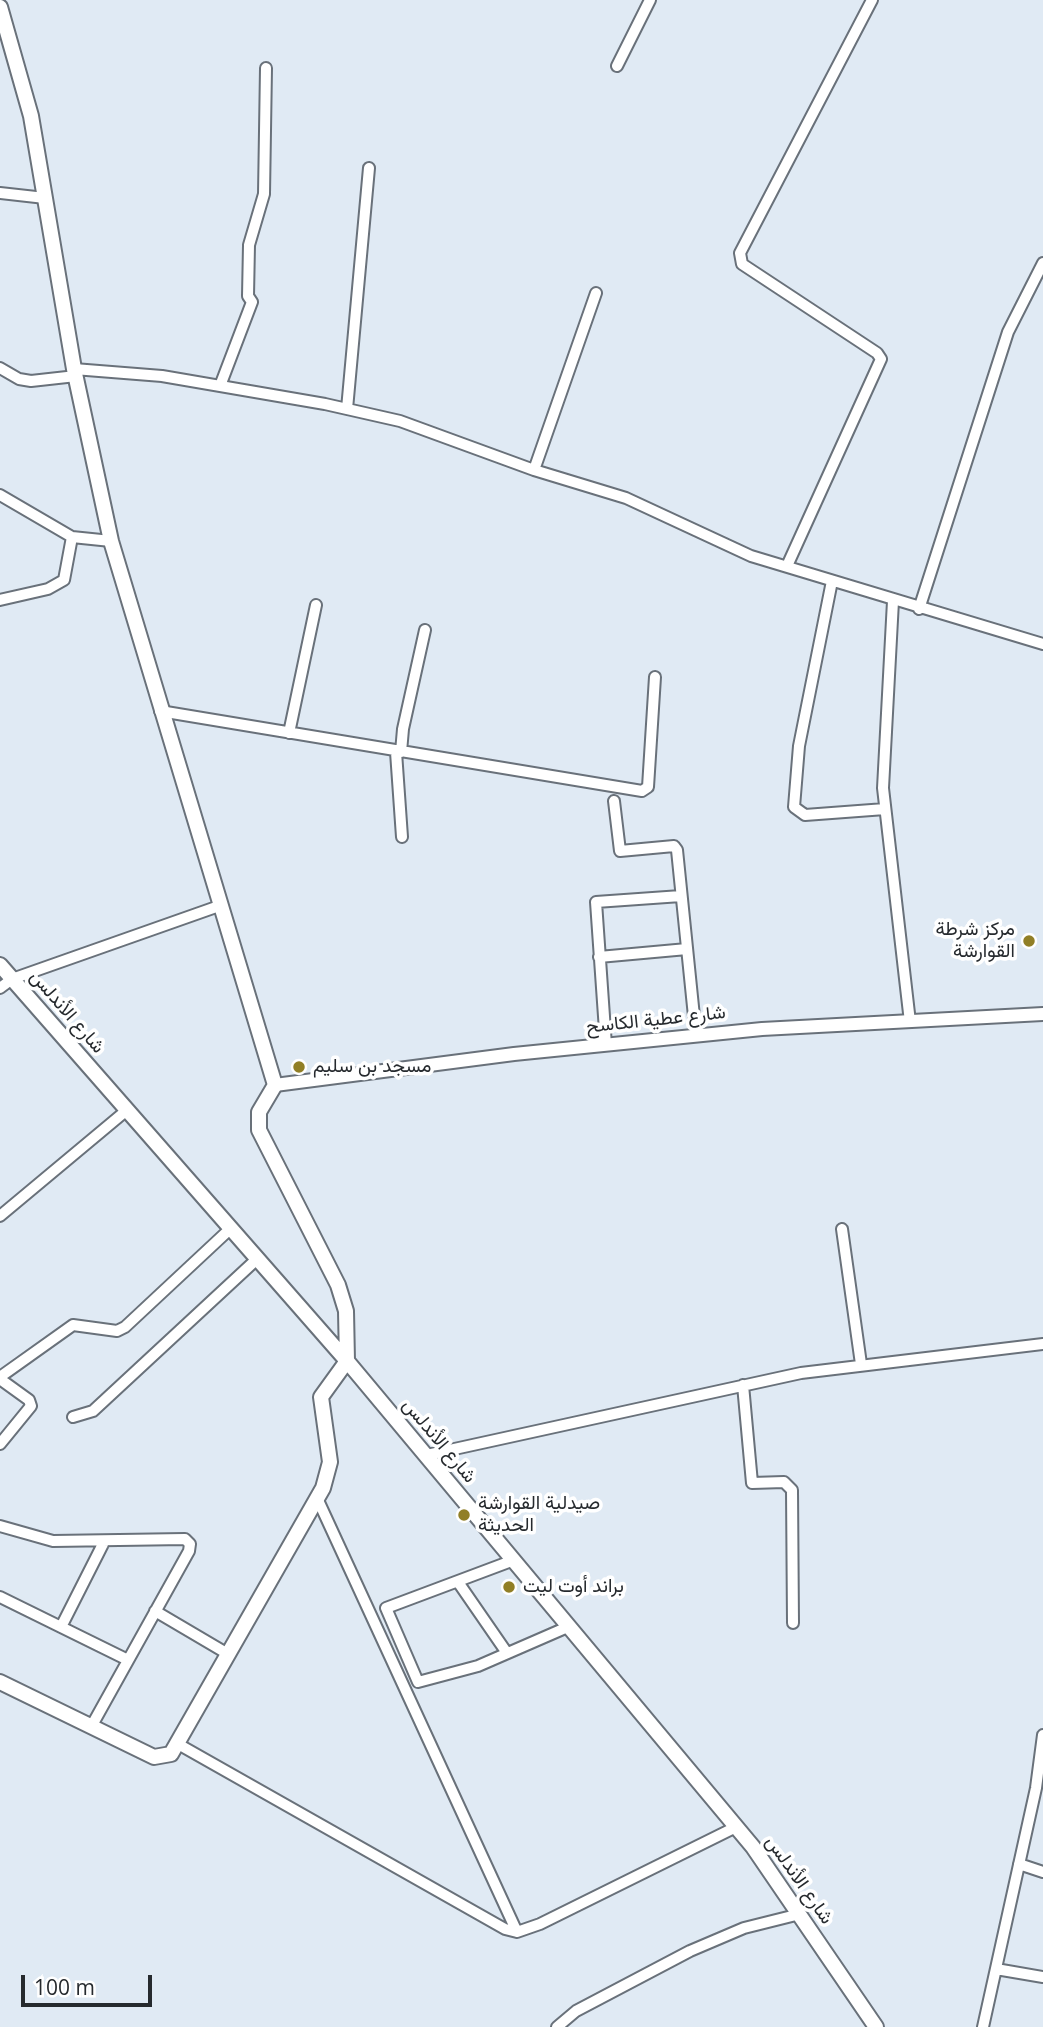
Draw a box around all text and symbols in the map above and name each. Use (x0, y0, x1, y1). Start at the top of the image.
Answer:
place label: مركز شرطة القوارشة (936, 919, 1015, 963)
marker: مركز شرطة القوارشة (1021, 933, 1037, 949)
street label: شارع الأندلس (25, 966, 109, 1058)
street label: شارع عطية الكاسح (585, 1001, 727, 1039)
place label: مسجد بن سليم (313, 1056, 431, 1078)
marker: مسجد بن سليم (291, 1059, 307, 1075)
street label: شارع الأندلس (397, 1394, 481, 1488)
place label: صيدلية القوارشة الحديثة (478, 1493, 600, 1537)
marker: صيدلية القوارشة الحديثة (456, 1507, 472, 1523)
place label: براند أوت ليت (523, 1576, 624, 1598)
marker: براند أوت ليت (501, 1579, 517, 1595)
street label: شارع الأندلس (760, 1831, 838, 1929)
scale bar (24, 1960, 156, 2004)
text: 100 m (34, 1973, 95, 2001)

